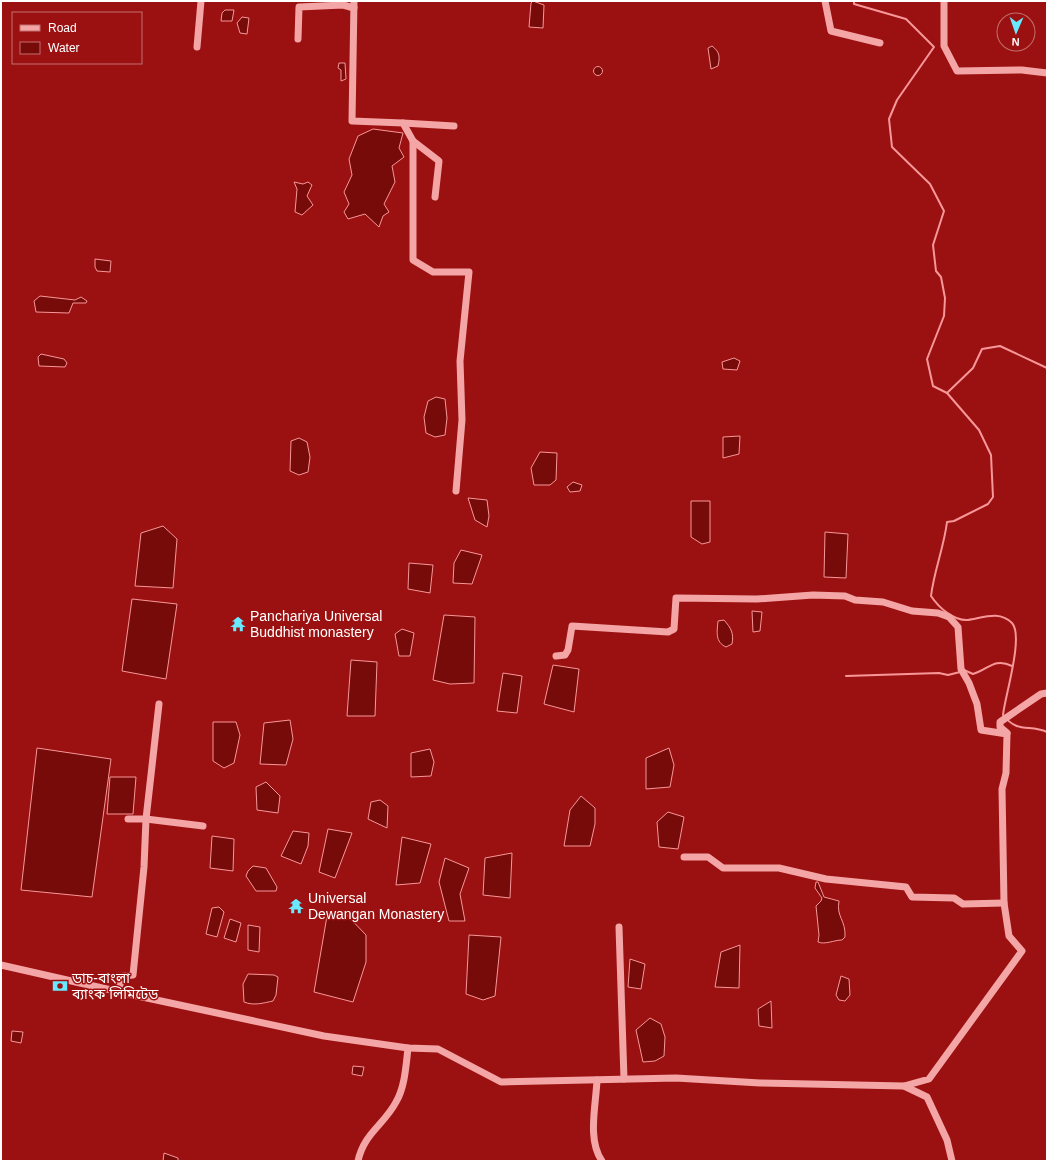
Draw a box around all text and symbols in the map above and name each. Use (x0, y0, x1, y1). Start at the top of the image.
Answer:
legend (12, 12, 142, 64)
north arrow (996, 12, 1036, 52)
text: Road (48, 21, 77, 35)
text: N (1011, 36, 1020, 48)
text: Water (48, 41, 80, 55)
place label: Panchariya Universal Buddhist monastery (250, 608, 382, 640)
temple icon: Panchariya Universal Buddhist monastery (229, 615, 247, 633)
place label: Universal Dewangan Monastery (308, 890, 444, 922)
temple icon: Universal Dewangan Monastery (287, 897, 305, 915)
place label: ডাচ-বাংলা ব্যাংক লিমিটেড (71, 970, 159, 1002)
bank icon: ডাচ-বাংলা ব্যাংক লিমিটেড (51, 977, 69, 995)

